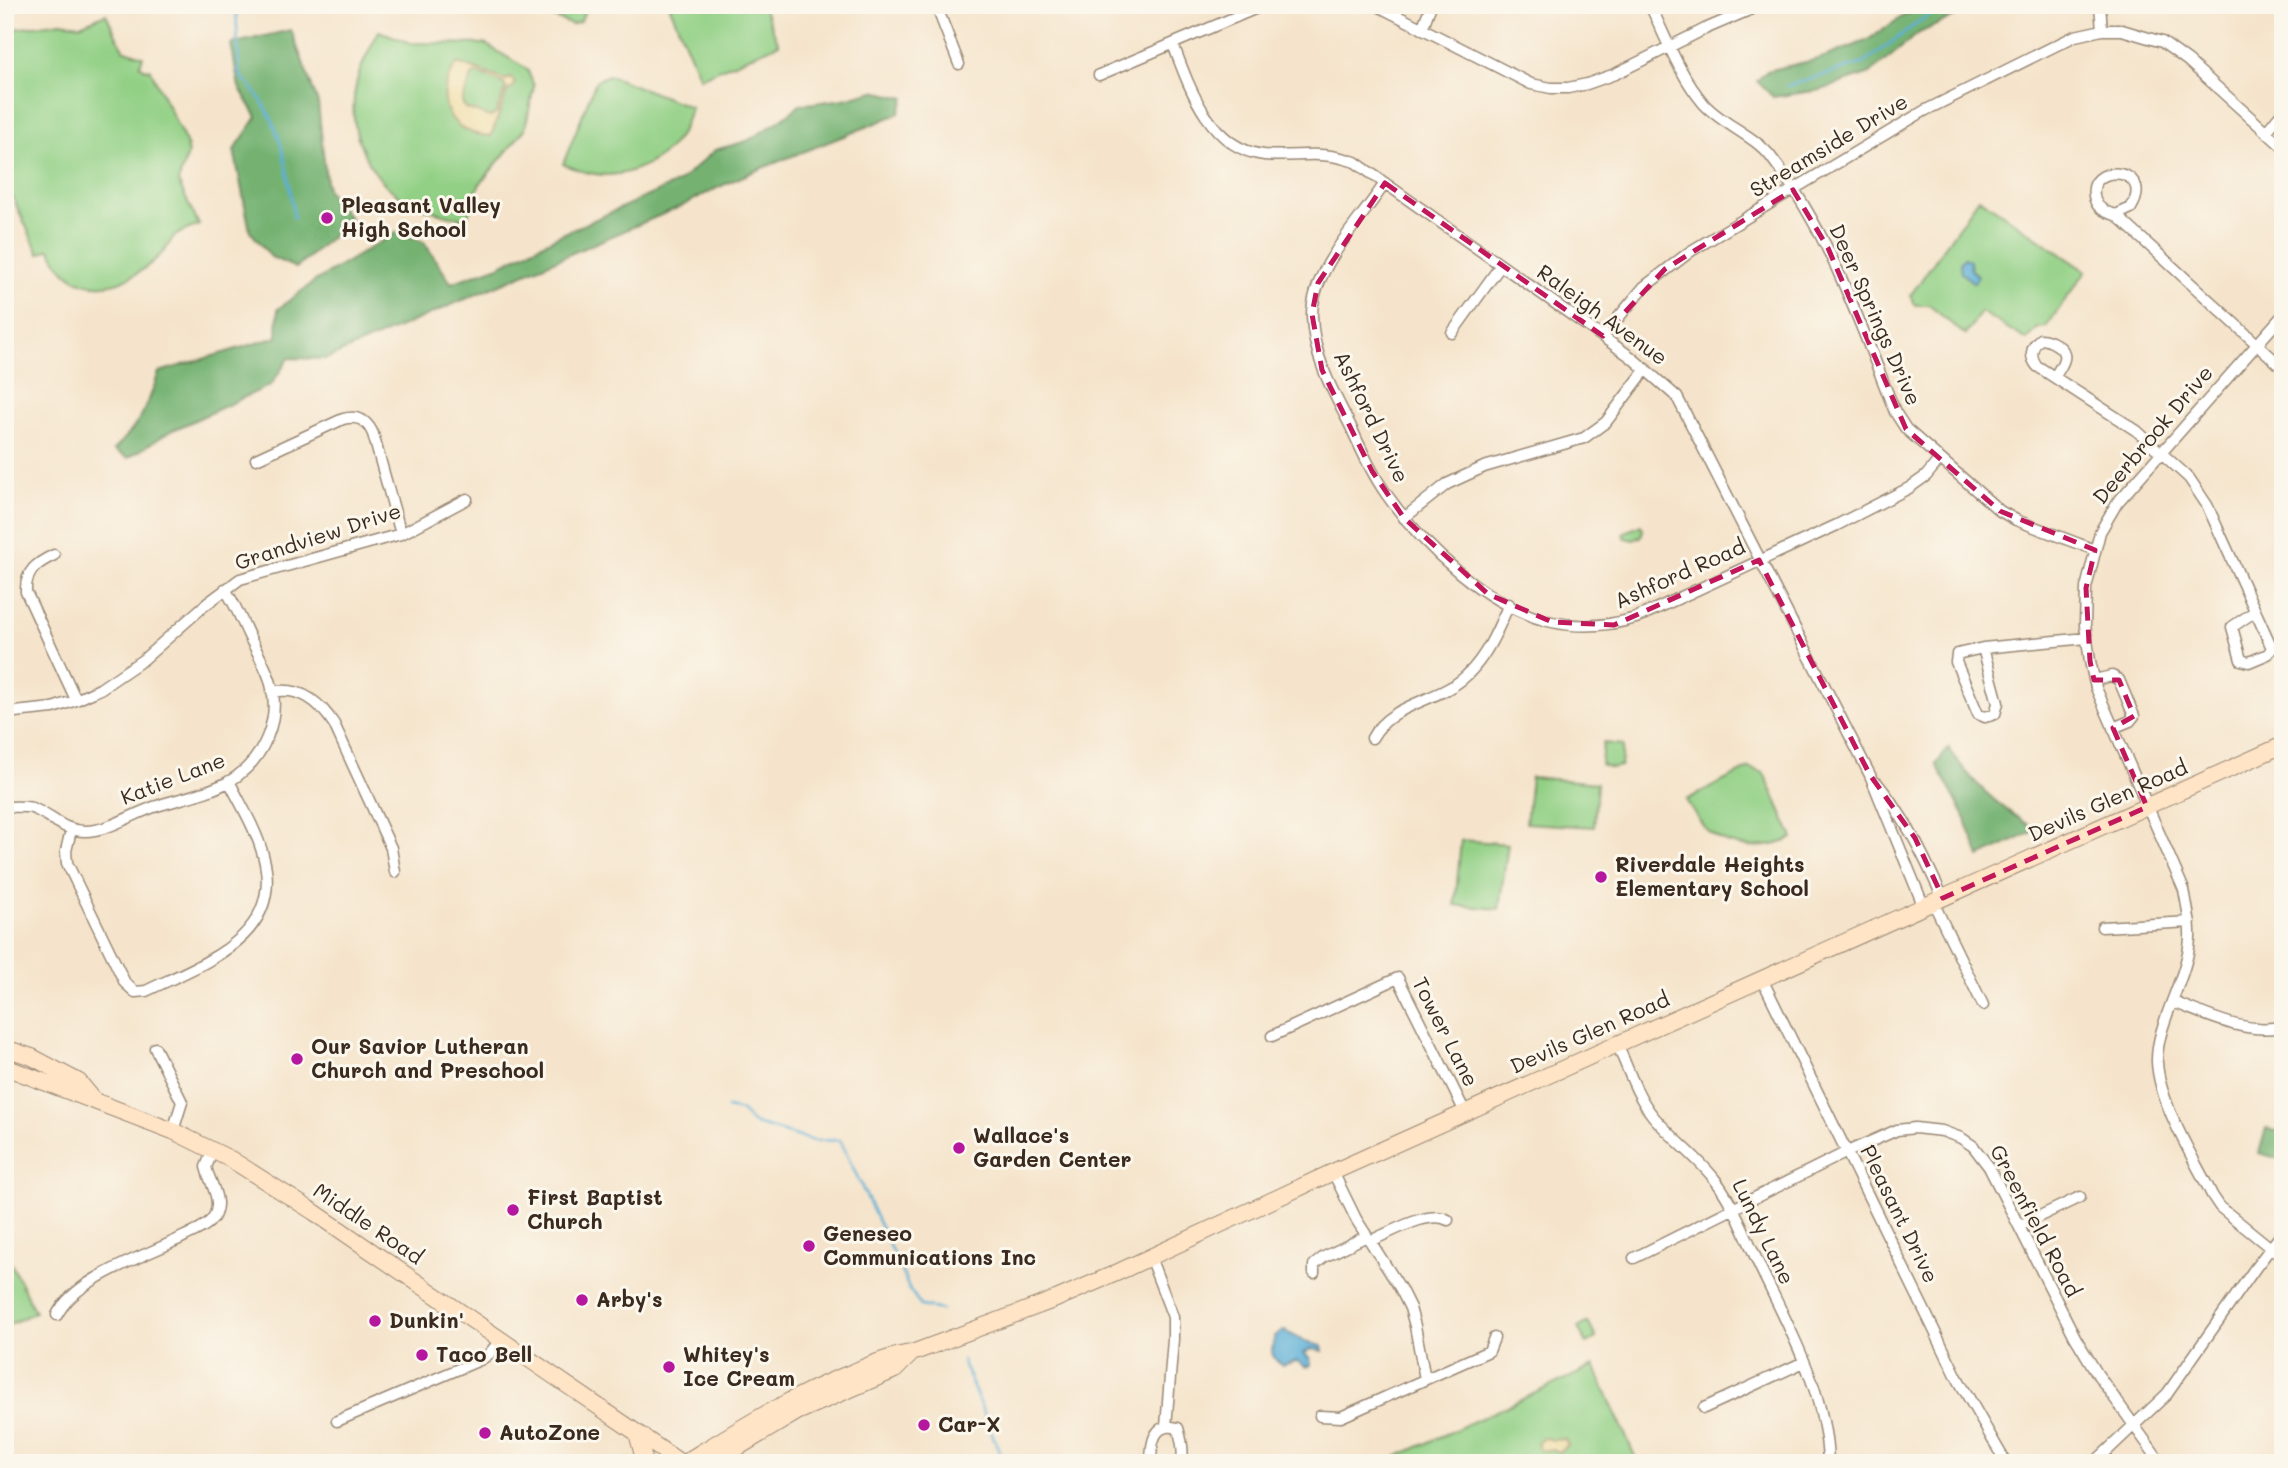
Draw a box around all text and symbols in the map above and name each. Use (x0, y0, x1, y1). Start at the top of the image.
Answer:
street label: Streamside Drive (1744, 87, 1912, 203)
place label: Pleasant Valley High School (341, 191, 501, 242)
marker: Pleasant Valley High School (319, 210, 335, 226)
street label: Deer Springs Drive (1824, 220, 1928, 409)
street label: Raleigh Avenue (1532, 257, 1673, 370)
street label: Ashford Drive (1329, 346, 1416, 487)
street label: Deerbrook Drive (2086, 359, 2218, 509)
street label: Grandview Drive (231, 496, 404, 575)
street label: Ashford Road (1610, 532, 1749, 613)
street label: Katie Lane (116, 745, 229, 810)
street label: Devils Glen Road (2023, 752, 2191, 847)
place label: Riverdale Heights Elementary School (1615, 850, 1809, 902)
marker: Riverdale Heights Elementary School (1593, 869, 1609, 885)
street label: Tower Lane (1407, 972, 1485, 1091)
street label: Devils Glen Road (1505, 984, 1673, 1079)
place label: Our Savior Lutheran Church and Preschool (311, 1032, 544, 1083)
marker: Our Savior Lutheran Church and Preschool (289, 1051, 305, 1067)
place label: Wallace's Garden Center (973, 1121, 1131, 1172)
street label: Greenfield Road (1985, 1139, 2088, 1301)
marker: Wallace's Garden Center (951, 1140, 967, 1156)
street label: Pleasant Drive (1855, 1140, 1945, 1287)
street label: Lundy Lane (1727, 1174, 1801, 1288)
street label: Middle Road (309, 1176, 429, 1269)
place label: First Baptist Church (527, 1183, 663, 1234)
marker: First Baptist Church (505, 1202, 521, 1218)
place label: Geneseo Communications Inc (823, 1219, 1036, 1270)
marker: Geneseo Communications Inc (801, 1238, 817, 1254)
place label: Arby's (596, 1285, 663, 1313)
marker: Arby's (574, 1292, 590, 1308)
place label: Dunkin' (389, 1306, 464, 1333)
marker: Dunkin' (367, 1313, 383, 1329)
place label: Taco Bell (436, 1340, 532, 1367)
place label: Whitey's Ice Cream (683, 1340, 795, 1391)
marker: Taco Bell (414, 1347, 430, 1363)
marker: Whitey's Ice Cream (661, 1359, 677, 1375)
place label: Car-X (938, 1410, 1001, 1437)
marker: Car-X (916, 1417, 932, 1433)
place label: AutoZone (499, 1418, 600, 1445)
marker: AutoZone (477, 1425, 493, 1441)

